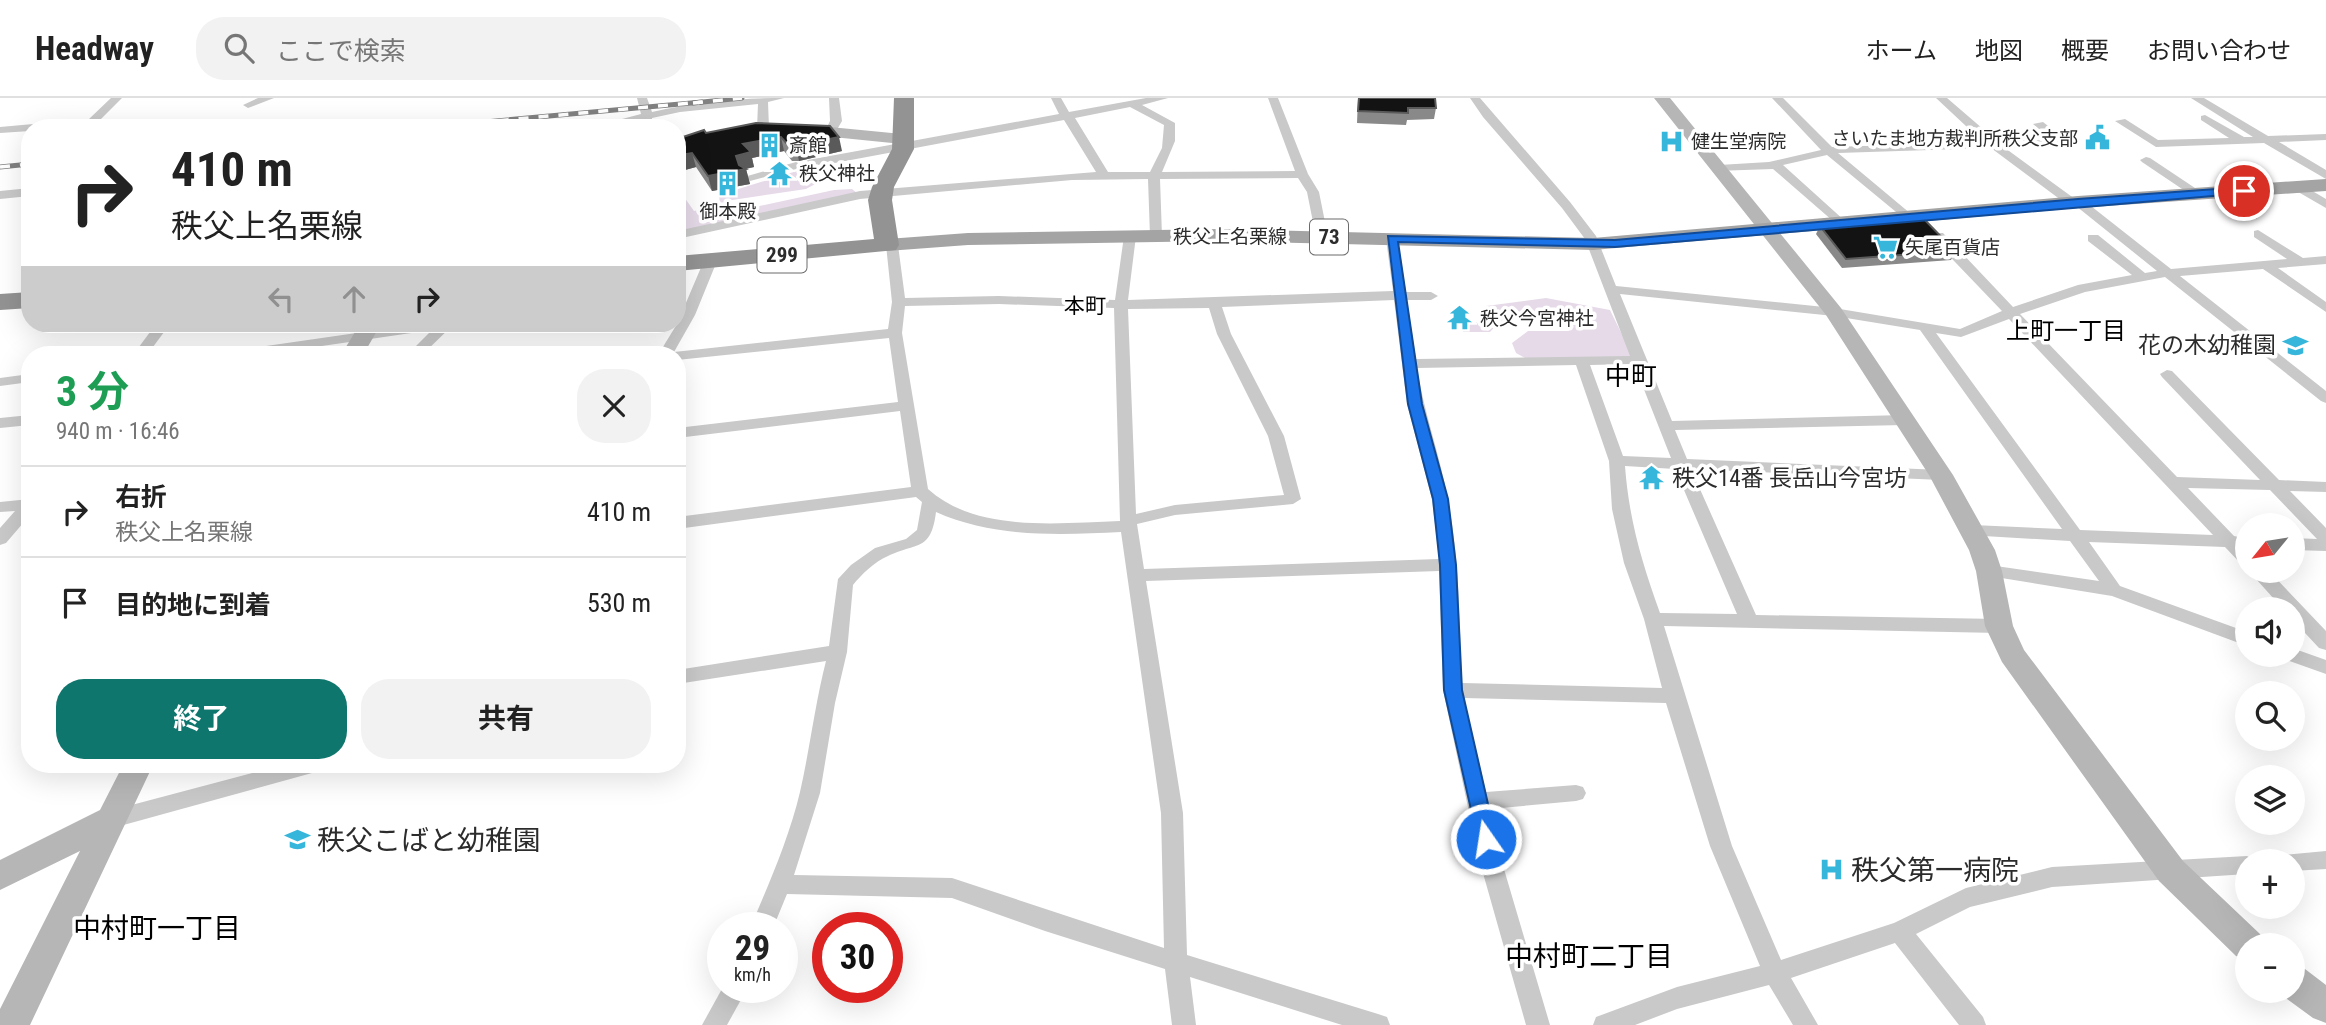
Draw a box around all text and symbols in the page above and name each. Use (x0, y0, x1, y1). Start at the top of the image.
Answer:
search box (196, 17, 686, 80)
text: Headway (35, 29, 154, 68)
icon: search (220, 29, 258, 67)
text: ここで検索 (276, 36, 406, 66)
text: ホーム (1866, 37, 1937, 65)
text: 地図 (1975, 37, 2023, 65)
text: 概要 (2061, 37, 2109, 65)
text: お問い合わせ (2147, 37, 2291, 65)
public building icon: さいたま地方裁判所秩父支部 (2084, 124, 2112, 152)
hospital icon: 健生堂病院 (1657, 127, 1685, 155)
place label: さいたま地方裁判所秩父支部 (1832, 127, 2078, 150)
place label: 健生堂病院 (1691, 130, 1786, 153)
building icon: 斎館 (755, 131, 783, 159)
place label: 斎館 (789, 134, 827, 157)
text: 410 m (171, 141, 293, 198)
icon: right (56, 147, 147, 238)
temple icon: 秩父神社 (765, 159, 793, 187)
pin (2214, 161, 2274, 221)
place label: 秩父神社 (799, 162, 875, 185)
building icon: 御本殿 (714, 169, 742, 197)
icon: arrive (2225, 172, 2263, 210)
place label: 御本殿 (699, 200, 757, 223)
text: 秩父上名栗線 (171, 207, 363, 245)
road number: 73 (1310, 220, 1348, 254)
street label: 秩父上名栗線 (1173, 225, 1287, 248)
supermarket icon: 矢尾百貨店 (1871, 233, 1899, 261)
place label: 矢尾百貨店 (1905, 236, 2000, 259)
road number: 299 (758, 238, 806, 272)
icon: left (262, 280, 300, 318)
icon: ahead (335, 280, 373, 318)
icon: right (408, 280, 446, 318)
district label: 本町 (1064, 294, 1106, 318)
temple icon: 秩父今宮神社 (1446, 304, 1474, 332)
place label: 秩父今宮神社 (1480, 307, 1594, 330)
district label: 上町一丁目 (2006, 317, 2126, 345)
school or university icon: 花の木幼稚園 (2282, 331, 2310, 359)
place label: 花の木幼稚園 (2138, 332, 2276, 359)
district label: 中町 (1605, 361, 1657, 391)
text: 3 分 (56, 367, 129, 416)
button: close (577, 369, 651, 443)
text: 940 m · 16:46 (56, 418, 180, 445)
temple icon: 秩父14番 長岳山今宮坊 (1638, 464, 1666, 492)
place label: 秩父14番 長岳山今宮坊 (1672, 465, 1907, 492)
text: 右折 (115, 482, 167, 512)
icon: right (56, 493, 94, 531)
text: 410 m (587, 497, 651, 527)
north arrow (2235, 513, 2305, 583)
map controls (2235, 513, 2305, 1003)
text: 秩父上名栗線 (115, 519, 253, 546)
icon: arrive (56, 584, 94, 622)
text: 530 m (587, 588, 651, 618)
text: 目的地に到着 (115, 590, 271, 620)
button: sound (2235, 597, 2305, 667)
button: 終了 (56, 679, 347, 759)
button: 共有 (361, 679, 651, 759)
button: search (2235, 681, 2305, 751)
button: layers (2235, 765, 2305, 835)
position arrow (1449, 802, 1523, 876)
place label: 秩父こばと幼稚園 (317, 824, 541, 857)
school or university icon: 秩父こばと幼稚園 (283, 826, 311, 854)
button: + (2235, 849, 2305, 919)
place label: 秩父第一病院 (1851, 854, 2019, 887)
hospital icon: 秩父第一病院 (1817, 856, 1845, 884)
district label: 中村町一丁目 (73, 912, 241, 945)
speed limit sign: 30 (812, 912, 903, 1003)
text: 29 (735, 928, 770, 969)
button: − (2235, 933, 2305, 1003)
district label: 中村町二丁目 (1505, 940, 1673, 973)
text: km/h (734, 964, 771, 985)

